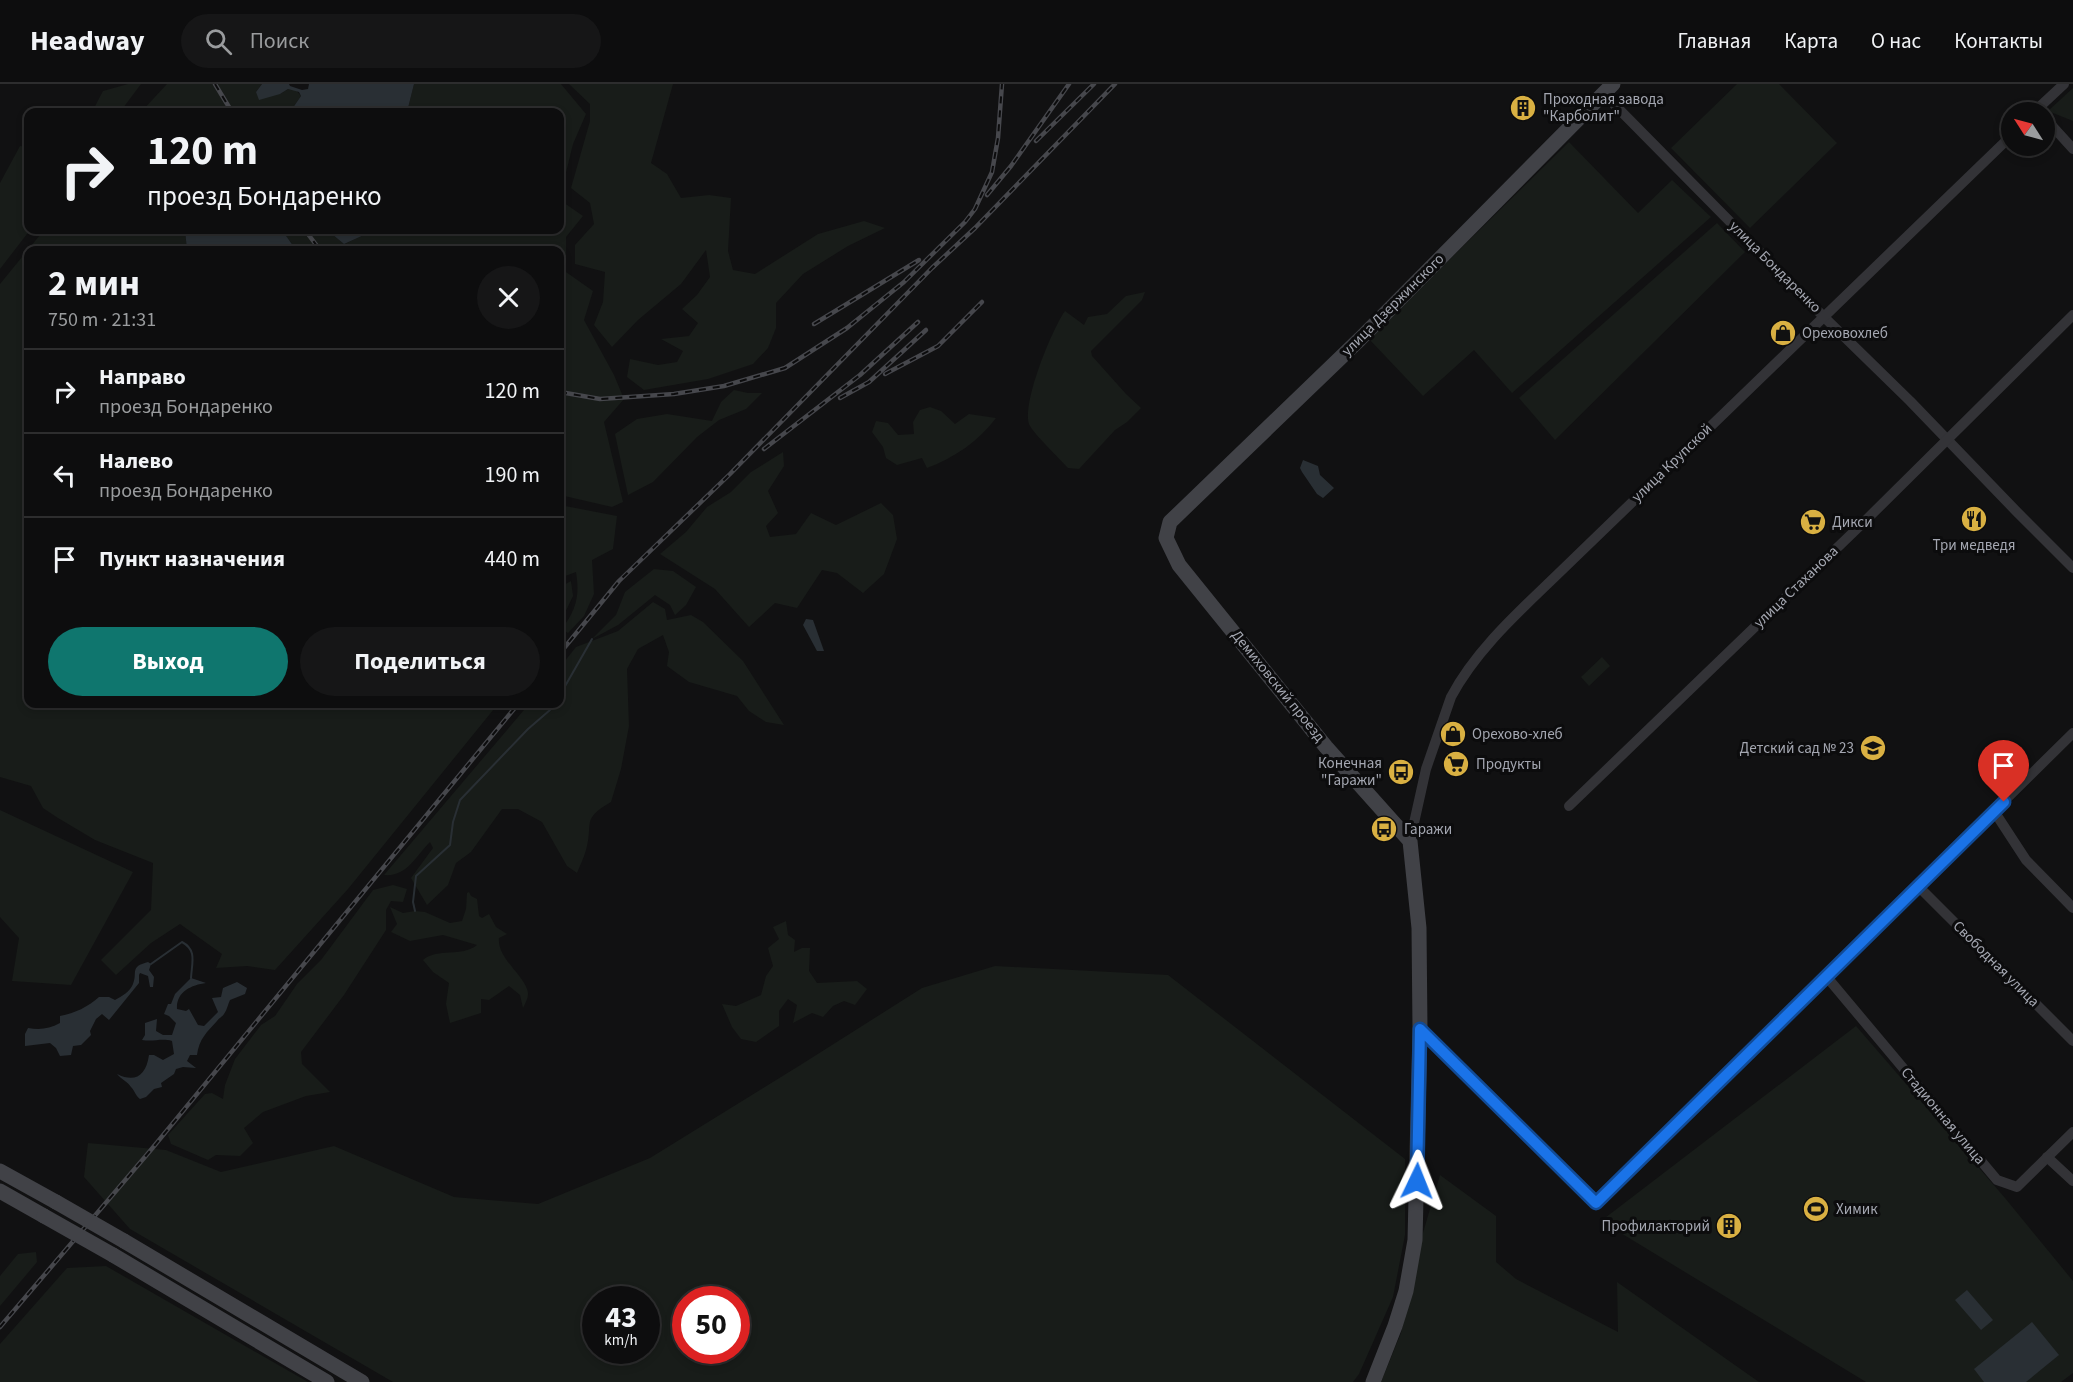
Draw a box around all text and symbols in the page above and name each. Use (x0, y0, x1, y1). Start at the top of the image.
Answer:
search box (181, 14, 601, 68)
text: Headway (30, 21, 145, 61)
icon: search (202, 25, 235, 58)
text: Поиск (250, 25, 309, 57)
text: Главная (1678, 26, 1751, 56)
text: Карта (1784, 26, 1838, 56)
text: О нас (1871, 26, 1921, 56)
text: Контакты (1954, 26, 2043, 56)
place label: Проходная завода "Карболит" (1543, 89, 1664, 127)
building icon: Проходная завода "Карболит" (1508, 93, 1538, 123)
north arrow (2001, 102, 2055, 156)
map controls (2001, 102, 2055, 156)
text: 120 m (147, 121, 258, 181)
icon: right (48, 132, 126, 210)
text: проезд Бондаренко (147, 177, 382, 216)
street label: улица Бондаренко (1724, 216, 1826, 318)
street label: улица Дзержинского (1337, 249, 1449, 361)
text: 2 мин (48, 258, 140, 309)
button: close (477, 266, 540, 329)
text: 750 m · 21:31 (48, 306, 156, 334)
shop icon: Ореховохлеб (1768, 318, 1798, 348)
place label: Ореховохлеб (1802, 323, 1888, 344)
text: Направо (99, 361, 186, 393)
icon: right (48, 375, 81, 408)
text: 120 m (485, 375, 540, 407)
text: проезд Бондаренко (99, 393, 273, 421)
street label: улица Крупской (1627, 419, 1717, 507)
text: Налево (99, 445, 173, 477)
icon: left (48, 459, 81, 492)
text: 190 m (485, 459, 540, 491)
text: проезд Бондаренко (99, 477, 273, 505)
restaurant icon: Три медведя (1959, 504, 1989, 534)
supermarket icon: Дикси (1798, 507, 1828, 537)
place label: Дикси (1832, 512, 1873, 533)
place label: Три медведя (1933, 535, 2015, 556)
street label: улица Стаханова (1749, 541, 1843, 633)
icon: arrive (48, 543, 81, 576)
text: Пункт назначения (99, 543, 285, 575)
text: 440 m (485, 543, 540, 575)
street label: Демиховский проезд (1226, 626, 1330, 746)
button: Выход (48, 627, 288, 696)
button: Поделиться (300, 627, 540, 696)
shop icon: Орехово-хлеб (1438, 719, 1468, 749)
place label: Орехово-хлеб (1472, 724, 1563, 745)
school or university icon: Детский сад № 23 (1858, 733, 1888, 763)
place label: Детский сад № 23 (1740, 738, 1854, 759)
pin (1978, 740, 2029, 802)
supermarket icon: Продукты (1441, 749, 1471, 779)
icon: arrive (1987, 749, 2020, 782)
place label: Конечная "Гаражи" (1318, 753, 1382, 791)
place label: Продукты (1476, 754, 1541, 775)
bus stop icon: Конечная "Гаражи" (1386, 757, 1416, 787)
bus stop icon: Гаражи (1369, 814, 1399, 844)
place label: Гаражи (1404, 819, 1452, 840)
street label: Свободная улица (1948, 916, 2044, 1012)
street label: Стадионная улица (1896, 1063, 1990, 1169)
position arrow (1385, 1149, 1449, 1213)
sports icon: Химик (1801, 1194, 1831, 1224)
place label: Химик (1836, 1199, 1878, 1220)
building icon: Профилакторий (1714, 1211, 1744, 1241)
place label: Профилакторий (1602, 1216, 1710, 1237)
speed limit sign: 50 (672, 1286, 750, 1364)
text: 43 (605, 1296, 637, 1339)
text: km/h (604, 1330, 638, 1351)

